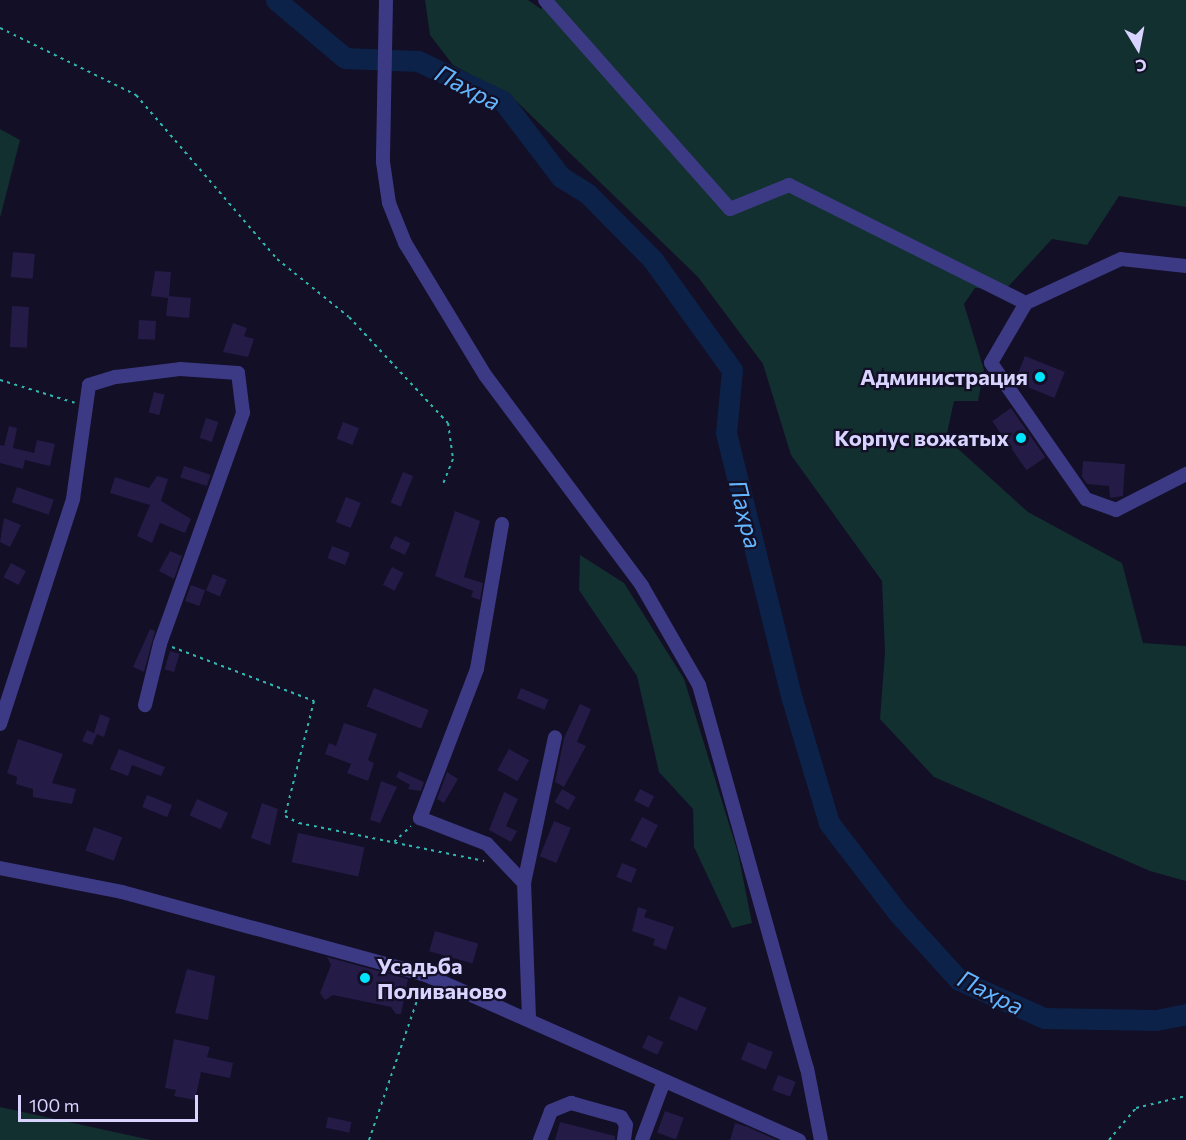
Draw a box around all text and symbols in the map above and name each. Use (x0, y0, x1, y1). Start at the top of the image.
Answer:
north arrow (1108, 18, 1168, 78)
text: С (1134, 56, 1148, 77)
water label: Пахра (431, 58, 505, 116)
place label: Администрация (860, 364, 1028, 390)
marker: Администрация (1033, 370, 1047, 384)
place label: Корпус вожатых (834, 425, 1009, 451)
marker: Корпус вожатых (1014, 431, 1028, 445)
water label: Пахра (724, 477, 768, 551)
place label: Усадьба Поливаново (377, 952, 507, 1004)
water label: Пахра (953, 963, 1029, 1021)
marker: Усадьба Поливаново (358, 971, 372, 985)
scale bar (21, 1083, 201, 1121)
text: 100 m (29, 1094, 79, 1116)

